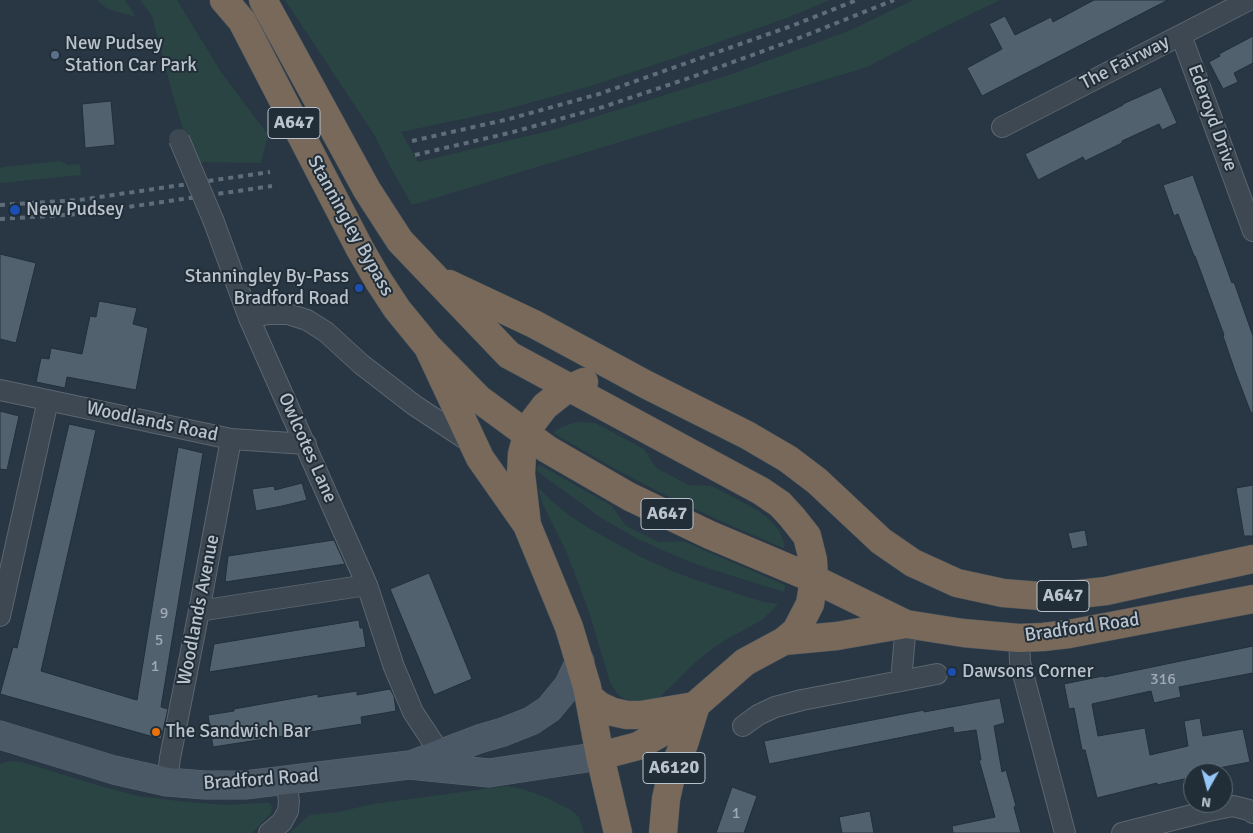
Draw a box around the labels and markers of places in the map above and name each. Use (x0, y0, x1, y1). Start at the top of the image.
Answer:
place label: New Pudsey Station Car Park (65, 33, 197, 77)
marker: New Pudsey Station Car Park (49, 49, 61, 61)
place label: New Pudsey (26, 199, 124, 221)
marker: New Pudsey (8, 203, 22, 217)
place label: Stanningley By-Pass Bradford Road (185, 266, 349, 310)
marker: Stanningley By-Pass Bradford Road (353, 282, 365, 294)
place label: Dawsons Corner (962, 661, 1093, 683)
marker: Dawsons Corner (946, 666, 958, 678)
place label: The Sandwich Bar (166, 721, 311, 743)
marker: The Sandwich Bar (150, 726, 162, 738)

